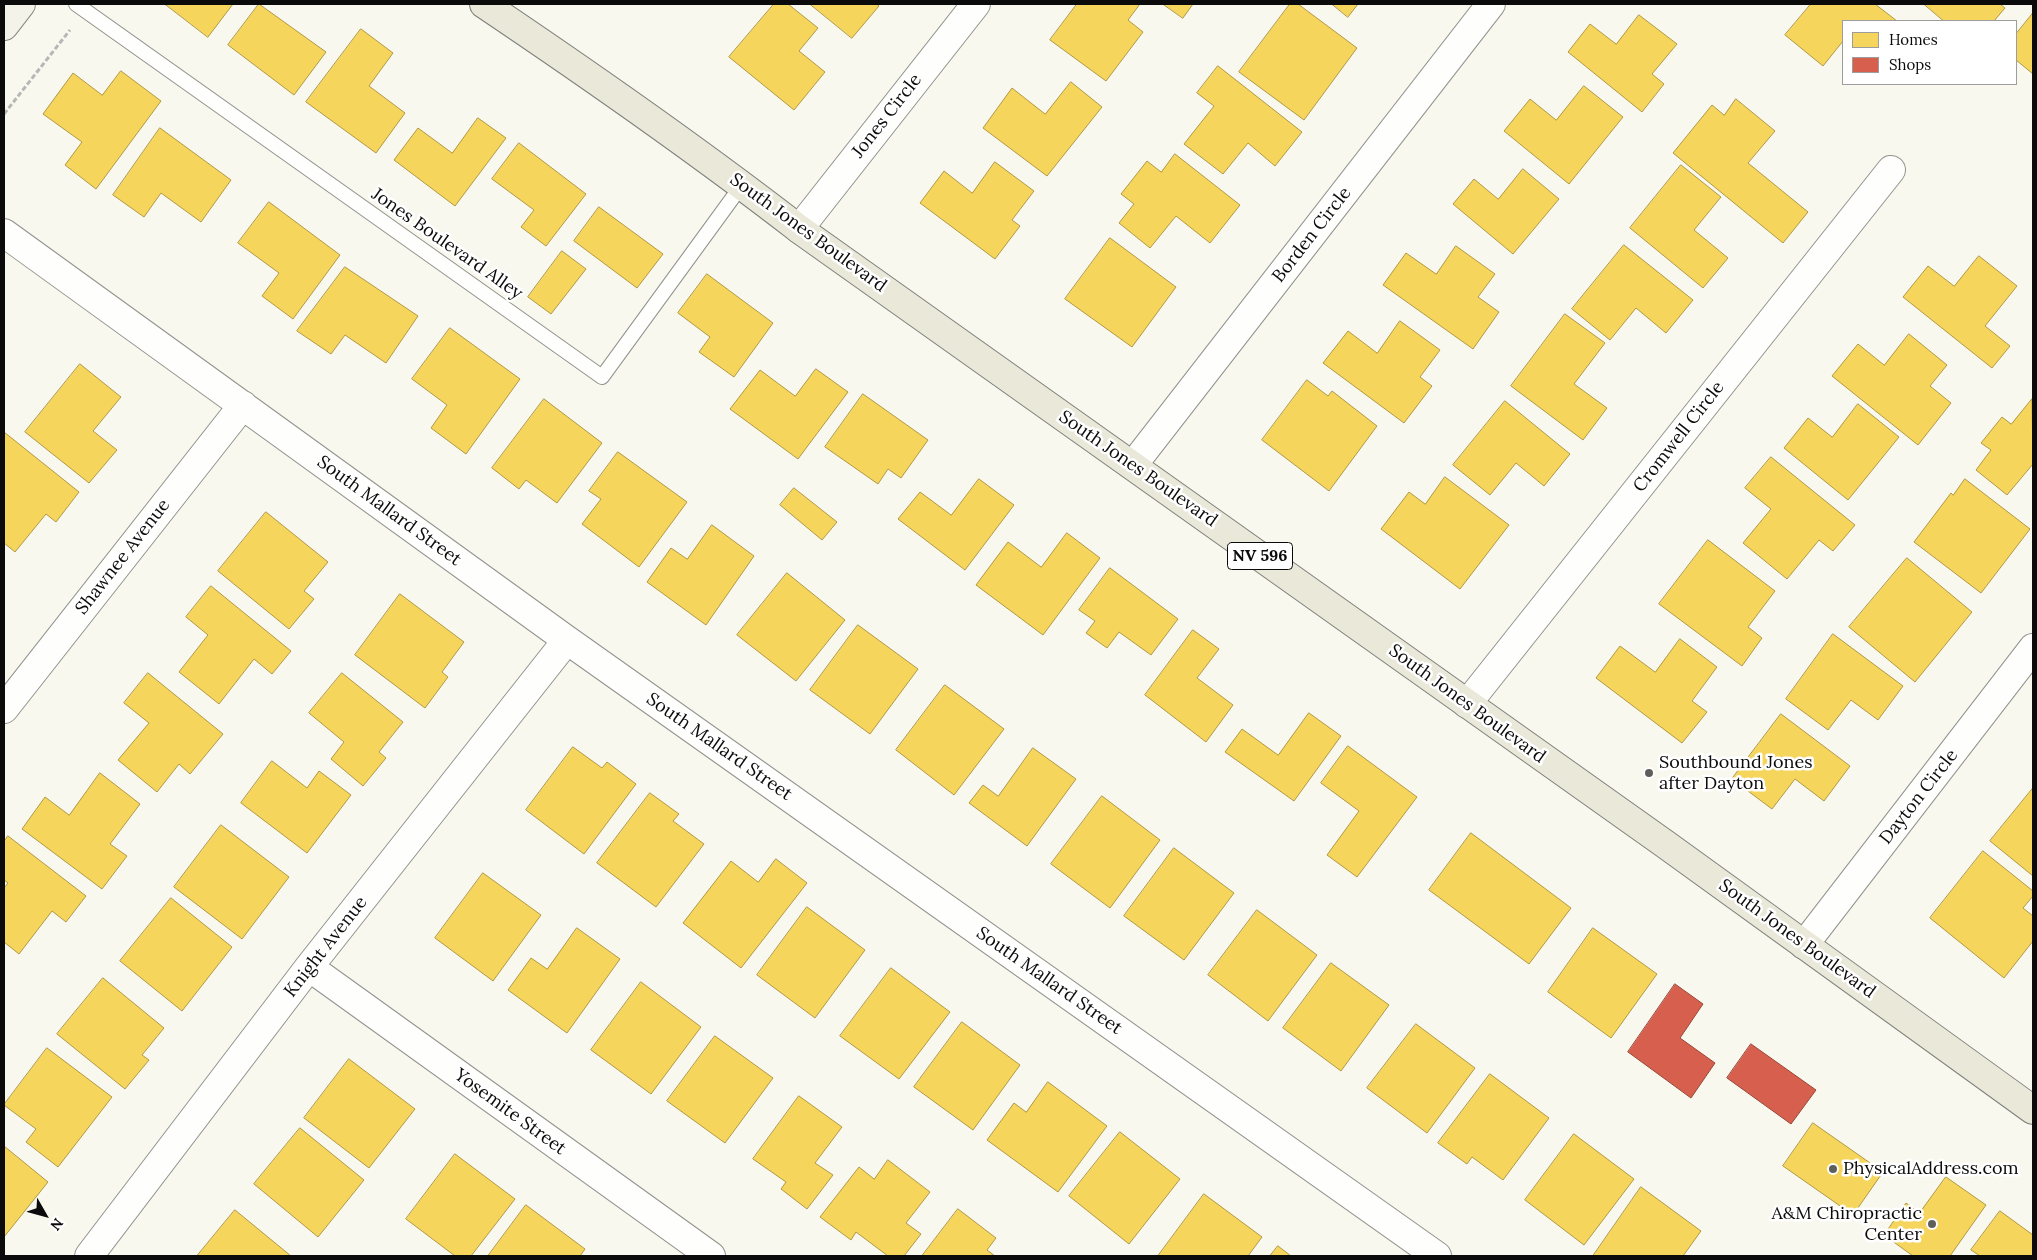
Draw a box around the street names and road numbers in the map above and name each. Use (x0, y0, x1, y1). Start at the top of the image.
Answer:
street label: Jones Circle (848, 70, 926, 162)
street label: South Jones Boulevard (725, 169, 891, 297)
street label: Borden Circle (1268, 183, 1356, 287)
street label: Jones Boulevard Alley (367, 184, 527, 304)
street label: Cromwell Circle (1629, 377, 1729, 497)
street label: South Jones Boulevard (1055, 406, 1221, 532)
street label: South Mallard Street (313, 451, 465, 571)
street label: Shawnee Avenue (71, 495, 175, 619)
road number: NV 596 (1228, 542, 1292, 570)
street label: South Jones Boulevard (1384, 640, 1550, 768)
street label: South Mallard Street (642, 689, 796, 805)
street label: Dayton Circle (1875, 745, 1963, 849)
street label: South Jones Boulevard (1714, 875, 1880, 1003)
street label: Knight Avenue (280, 892, 372, 1002)
street label: South Mallard Street (972, 923, 1126, 1039)
street label: Yosemite Street (450, 1064, 570, 1160)

